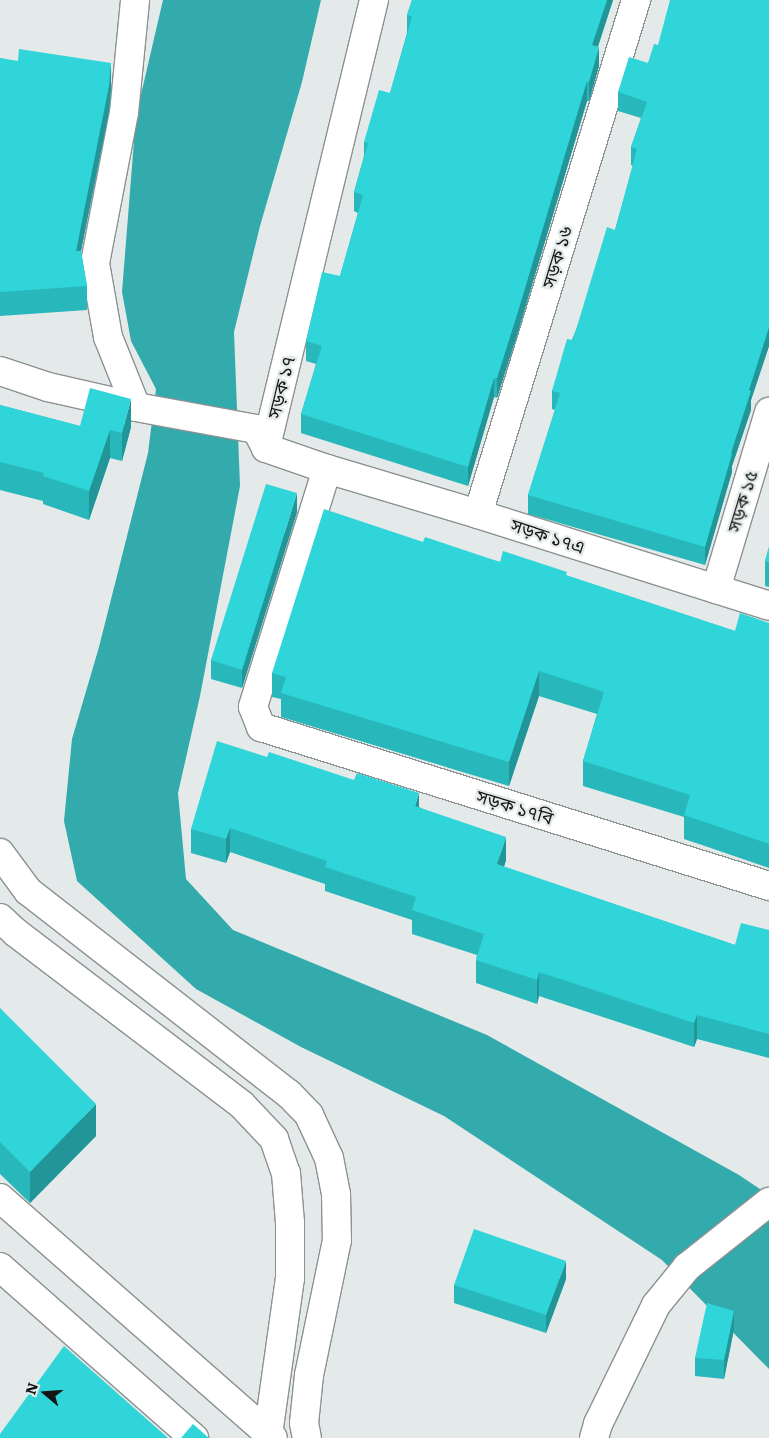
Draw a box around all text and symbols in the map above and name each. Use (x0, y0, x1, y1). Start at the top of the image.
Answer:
street label: সড়ক ১৬ (537, 223, 577, 291)
street label: সড়ক ১৭ (263, 354, 299, 420)
street label: সড়ক ১৫ (722, 467, 762, 535)
street label: সড়ক ১৭এ (508, 514, 588, 558)
street label: সড়ক ১৭বি (474, 785, 556, 829)
north arrow (20, 1368, 70, 1418)
text: N (19, 1380, 42, 1397)

